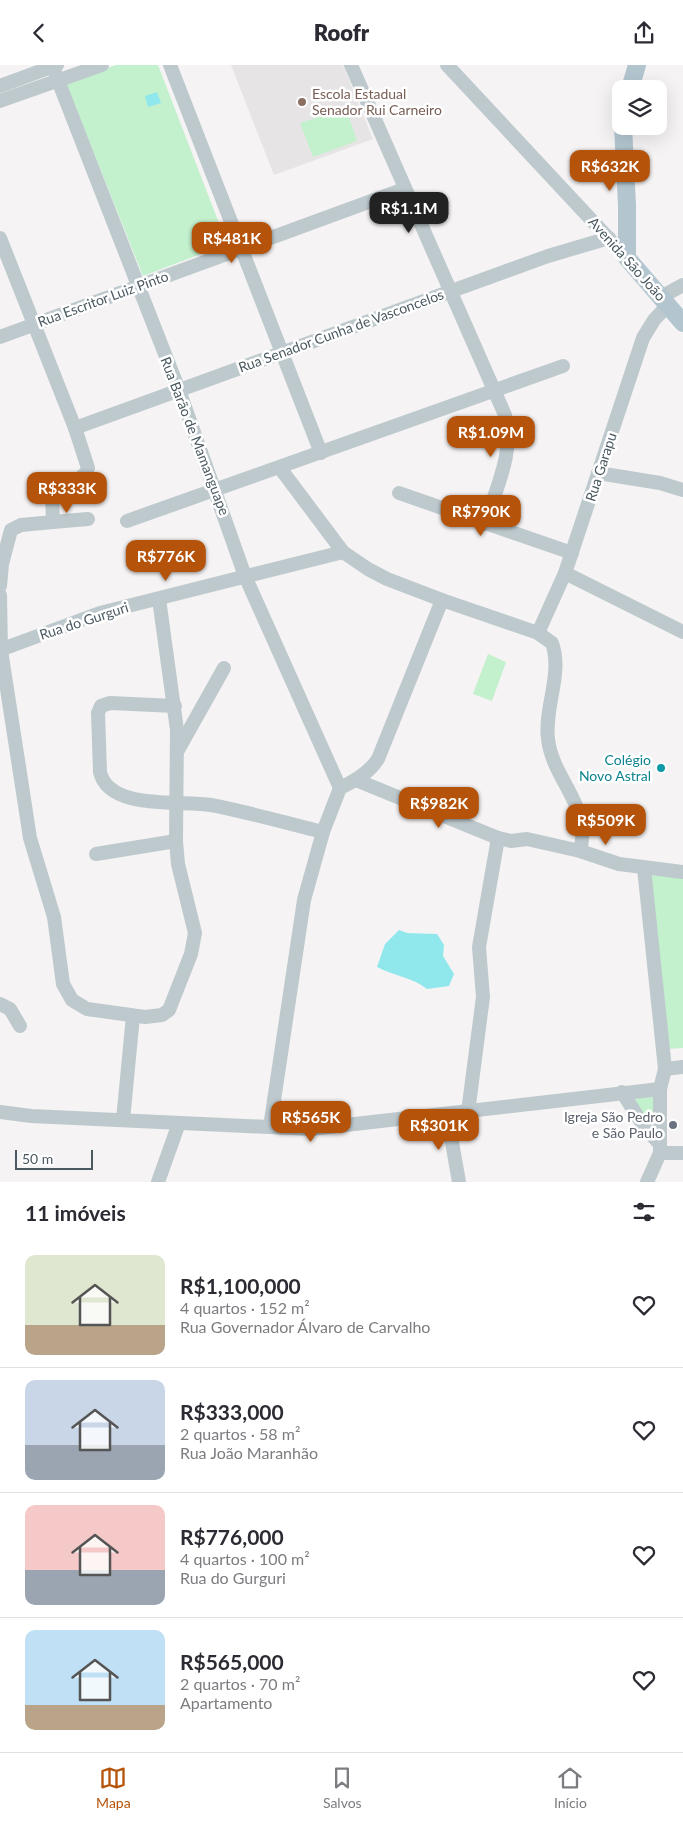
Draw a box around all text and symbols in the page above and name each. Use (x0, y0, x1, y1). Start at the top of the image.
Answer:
icon: back (25, 19, 53, 47)
text: Roofr (314, 19, 369, 46)
icon: share (630, 19, 658, 47)
map controls (612, 80, 667, 135)
button: layers (612, 80, 667, 135)
place label: Escola Estadual Senador Rui Carneiro (312, 85, 442, 118)
marker: Escola Estadual Senador Rui Carneiro (296, 96, 308, 108)
pin: R$632K (569, 149, 651, 192)
text: R$632K (581, 156, 639, 175)
pin: R$1.1M (368, 191, 450, 234)
text: R$1.1M (380, 198, 438, 217)
street label: Avenida São João (585, 213, 670, 304)
pin: R$481K (191, 221, 273, 264)
text: R$481K (203, 228, 261, 247)
street label: Rua Escritor Luiz Pinto (35, 267, 170, 330)
street label: Rua Senador Cunha de Vasconcelos (236, 285, 446, 376)
street label: Rua Barão de Mamanguape (157, 354, 234, 517)
pin: R$1.09M (445, 415, 537, 458)
text: R$1.09M (458, 422, 524, 441)
street label: Rua Garapu (581, 430, 620, 504)
pin: R$333K (26, 471, 108, 514)
text: R$333K (38, 478, 96, 497)
pin: R$790K (440, 495, 522, 537)
text: R$790K (452, 501, 510, 520)
pin: R$776K (125, 539, 207, 582)
text: R$776K (137, 546, 195, 565)
street label: Rua do Gurguri (37, 598, 131, 643)
place label: Colégio Novo Astral (579, 751, 651, 784)
marker: Colégio Novo Astral (655, 762, 667, 774)
pin: R$982K (398, 787, 480, 829)
text: R$982K (410, 793, 468, 812)
pin: R$509K (565, 803, 647, 846)
text: R$509K (577, 810, 635, 829)
pin: R$565K (270, 1101, 352, 1143)
text: R$565K (282, 1107, 340, 1126)
place label: Igreja São Pedro e São Paulo (564, 1108, 663, 1141)
pin: R$301K (398, 1109, 480, 1151)
text: R$301K (410, 1115, 468, 1134)
marker: Igreja São Pedro e São Paulo (667, 1119, 679, 1131)
scale bar (15, 1147, 92, 1170)
text: 50 m (22, 1150, 53, 1167)
icon: filters (630, 1198, 658, 1226)
text: 11 imóveis (25, 1200, 126, 1225)
text: R$1,100,000 (180, 1273, 301, 1298)
icon: home (65, 1275, 125, 1335)
icon: heart (630, 1291, 658, 1319)
text: 4 quartos · 152 m² (180, 1298, 310, 1317)
text: Rua Governador Álvaro de Carvalho (180, 1317, 430, 1336)
text: R$333,000 (180, 1399, 284, 1424)
icon: home (65, 1400, 125, 1460)
icon: heart (630, 1416, 658, 1444)
text: 2 quartos · 58 m² (180, 1424, 300, 1443)
text: Rua João Maranhão (180, 1443, 318, 1462)
text: R$776,000 (180, 1524, 284, 1549)
icon: home (65, 1525, 125, 1585)
icon: heart (630, 1541, 658, 1569)
text: 4 quartos · 100 m² (180, 1549, 310, 1568)
text: Rua do Gurguri (180, 1568, 286, 1587)
text: R$565,000 (180, 1649, 284, 1674)
icon: home (65, 1650, 125, 1710)
icon: heart (630, 1666, 658, 1694)
text: 2 quartos · 70 m² (180, 1674, 300, 1693)
text: Apartamento (180, 1693, 272, 1712)
tab: Mapa (96, 1764, 131, 1811)
tab: Salvos (323, 1764, 362, 1811)
tab: Início (554, 1764, 587, 1811)

